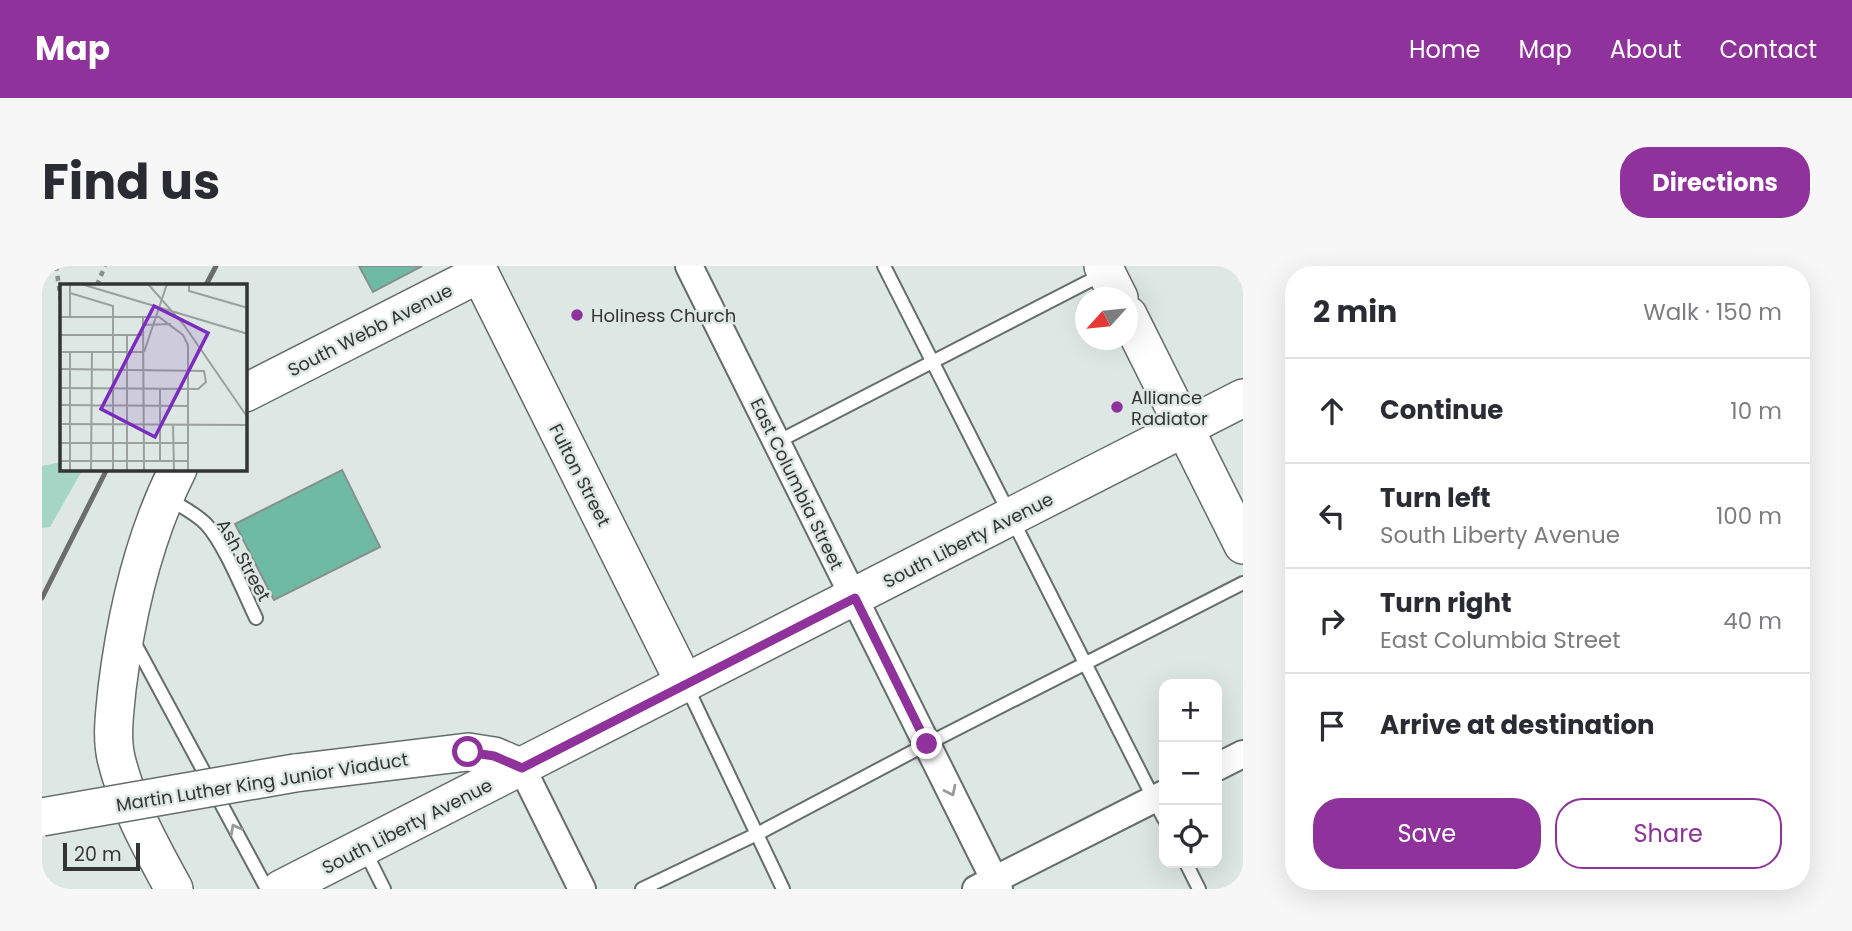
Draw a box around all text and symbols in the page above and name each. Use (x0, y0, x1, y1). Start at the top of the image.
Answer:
text: Map (35, 25, 110, 72)
text: Home (1409, 33, 1481, 66)
text: Map (1519, 33, 1572, 66)
text: About (1610, 33, 1681, 66)
text: Contact (1719, 33, 1817, 66)
button: Directions (1620, 147, 1810, 218)
text: Find us (42, 148, 220, 216)
street label: South Webb Avenue (283, 278, 457, 382)
inset map (60, 284, 247, 471)
north arrow (1075, 287, 1138, 350)
text: 2 min (1313, 290, 1397, 333)
text: Walk · 150 m (1643, 296, 1782, 328)
place label: Holiness Church (591, 303, 736, 328)
marker: Holiness Church (569, 307, 585, 323)
place label: Alliance Radiator (1131, 385, 1208, 431)
icon: ahead (1313, 392, 1351, 430)
text: Continue (1380, 392, 1503, 428)
street label: East Columbia Street (744, 394, 850, 574)
text: 10 m (1730, 395, 1782, 427)
marker: Alliance Radiator (1109, 399, 1125, 415)
street label: Fulton Street (543, 419, 617, 531)
text: Turn left (1380, 480, 1491, 516)
street label: South Liberty Avenue (879, 486, 1057, 594)
icon: left (1313, 497, 1351, 535)
text: 100 m (1716, 500, 1782, 532)
street label: Ash Street (211, 514, 277, 606)
text: South Liberty Avenue (1380, 519, 1620, 551)
text: Turn right (1380, 585, 1512, 621)
icon: right (1313, 602, 1351, 640)
text: 40 m (1723, 605, 1782, 637)
text: East Columbia Street (1380, 624, 1621, 656)
map controls (1159, 679, 1222, 868)
button: + (1159, 679, 1222, 742)
icon: arrive (1313, 707, 1351, 745)
text: Arrive at destination (1380, 707, 1655, 743)
route end (911, 728, 942, 759)
route start (452, 736, 483, 767)
button: − (1159, 742, 1222, 805)
street label: Martin Luther King Junior Viaduct (114, 747, 410, 817)
street label: South Liberty Avenue (318, 772, 496, 880)
one-way arrow (942, 784, 956, 796)
button: Save (1313, 798, 1541, 869)
button: Share (1555, 798, 1782, 869)
button: locate (1159, 805, 1222, 868)
one-way arrow (230, 824, 243, 836)
scale bar (63, 840, 140, 872)
text: 20 m (74, 841, 122, 868)

